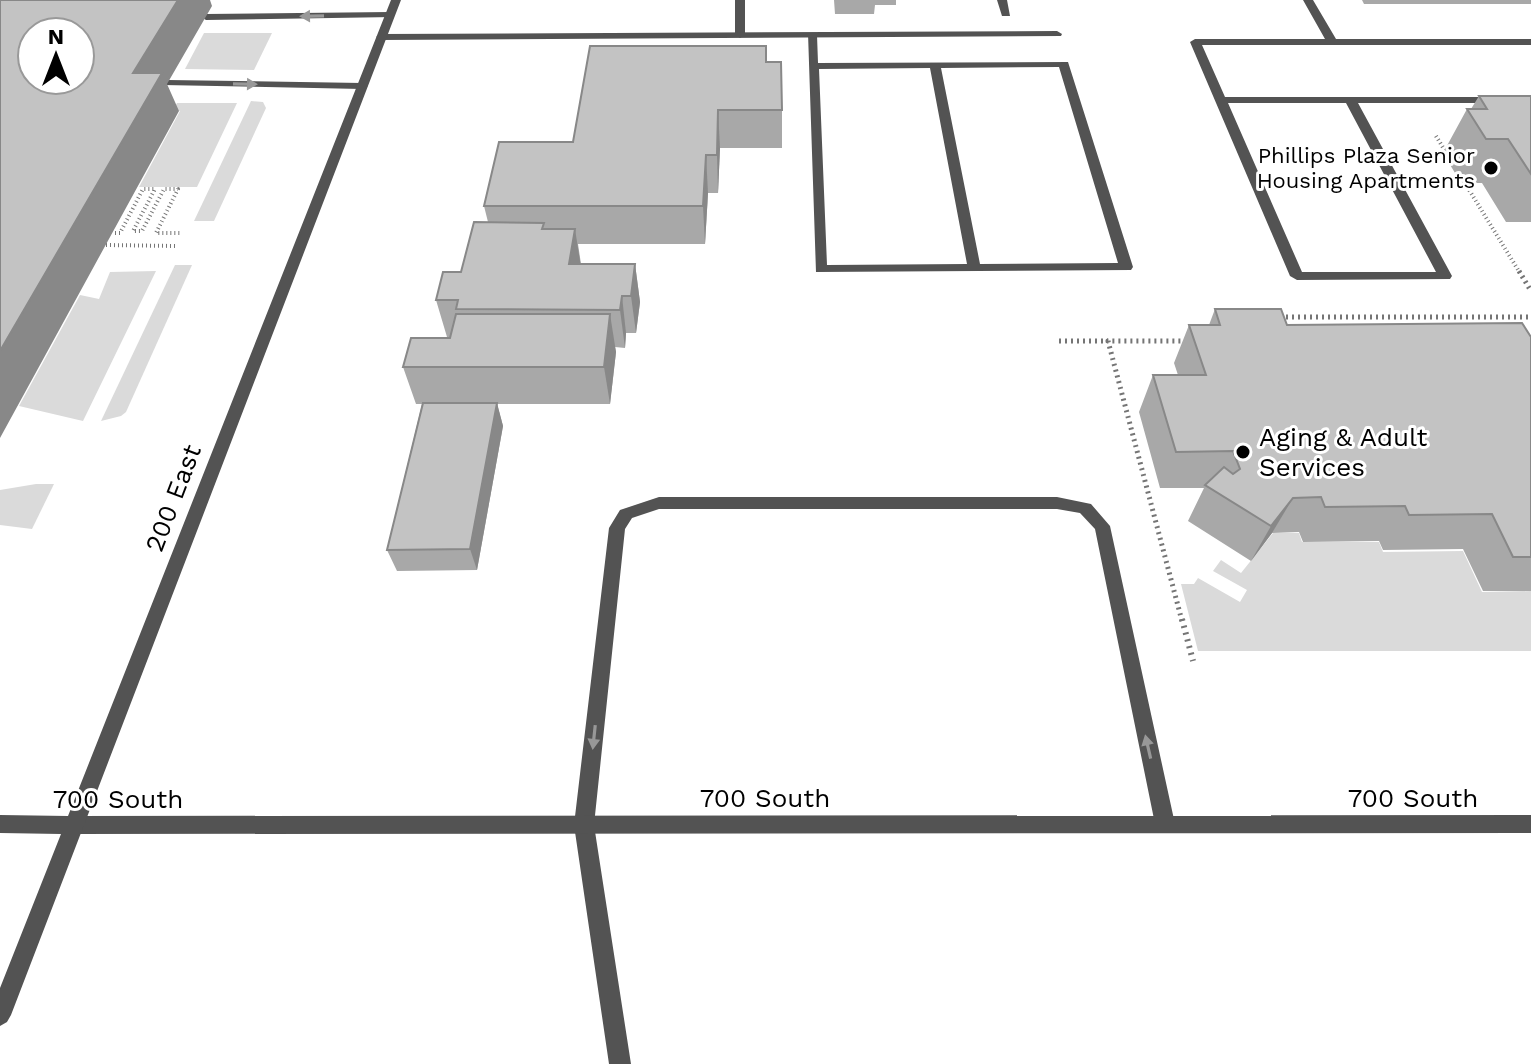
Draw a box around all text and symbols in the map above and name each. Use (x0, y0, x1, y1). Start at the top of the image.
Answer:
one-way arrow (299, 10, 324, 22)
north arrow (16, 16, 96, 96)
text: N (48, 24, 64, 49)
one-way arrow (233, 78, 258, 90)
place label: Phillips Plaza Senior Housing Apartments (1257, 143, 1475, 193)
marker: Phillips Plaza Senior Housing Apartments (1482, 159, 1500, 177)
place label: Aging & Adult Services (1259, 422, 1427, 482)
street label: 200 East (139, 440, 207, 556)
marker: Aging & Adult Services (1234, 443, 1252, 461)
one-way arrow (587, 725, 600, 750)
one-way arrow (1141, 735, 1154, 760)
street label: 700 South (700, 783, 830, 813)
street label: 700 South (1348, 783, 1478, 813)
street label: 700 South (53, 784, 183, 814)

